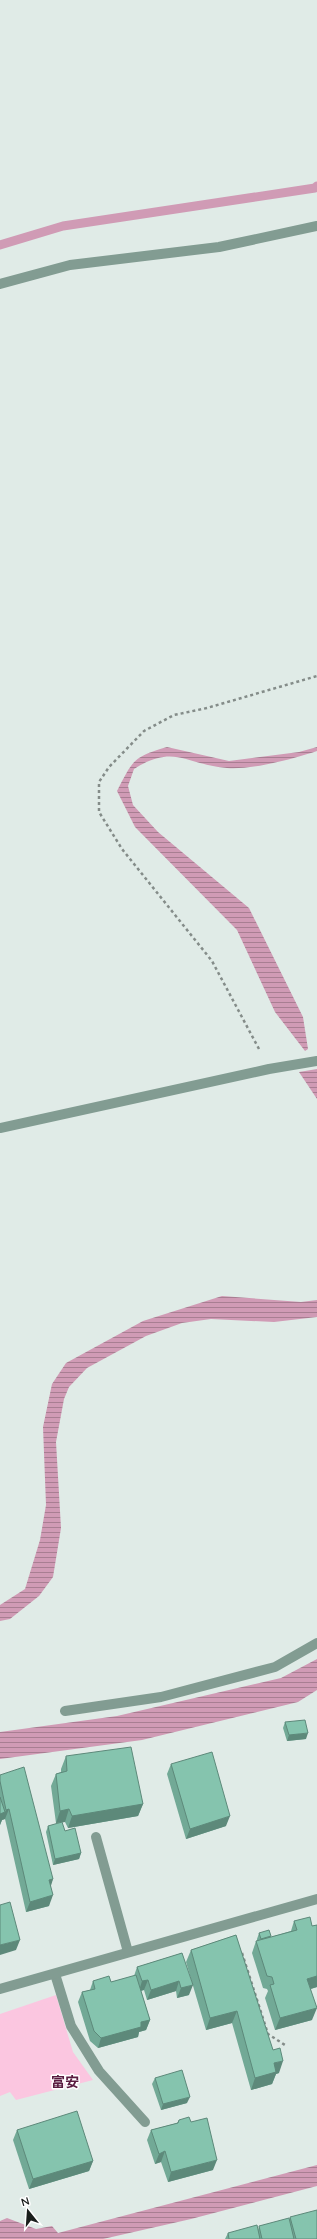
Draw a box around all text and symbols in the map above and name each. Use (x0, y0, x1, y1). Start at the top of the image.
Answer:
district label: 富安 (51, 2073, 79, 2091)
north arrow (8, 2191, 48, 2231)
text: N (19, 2194, 31, 2209)

